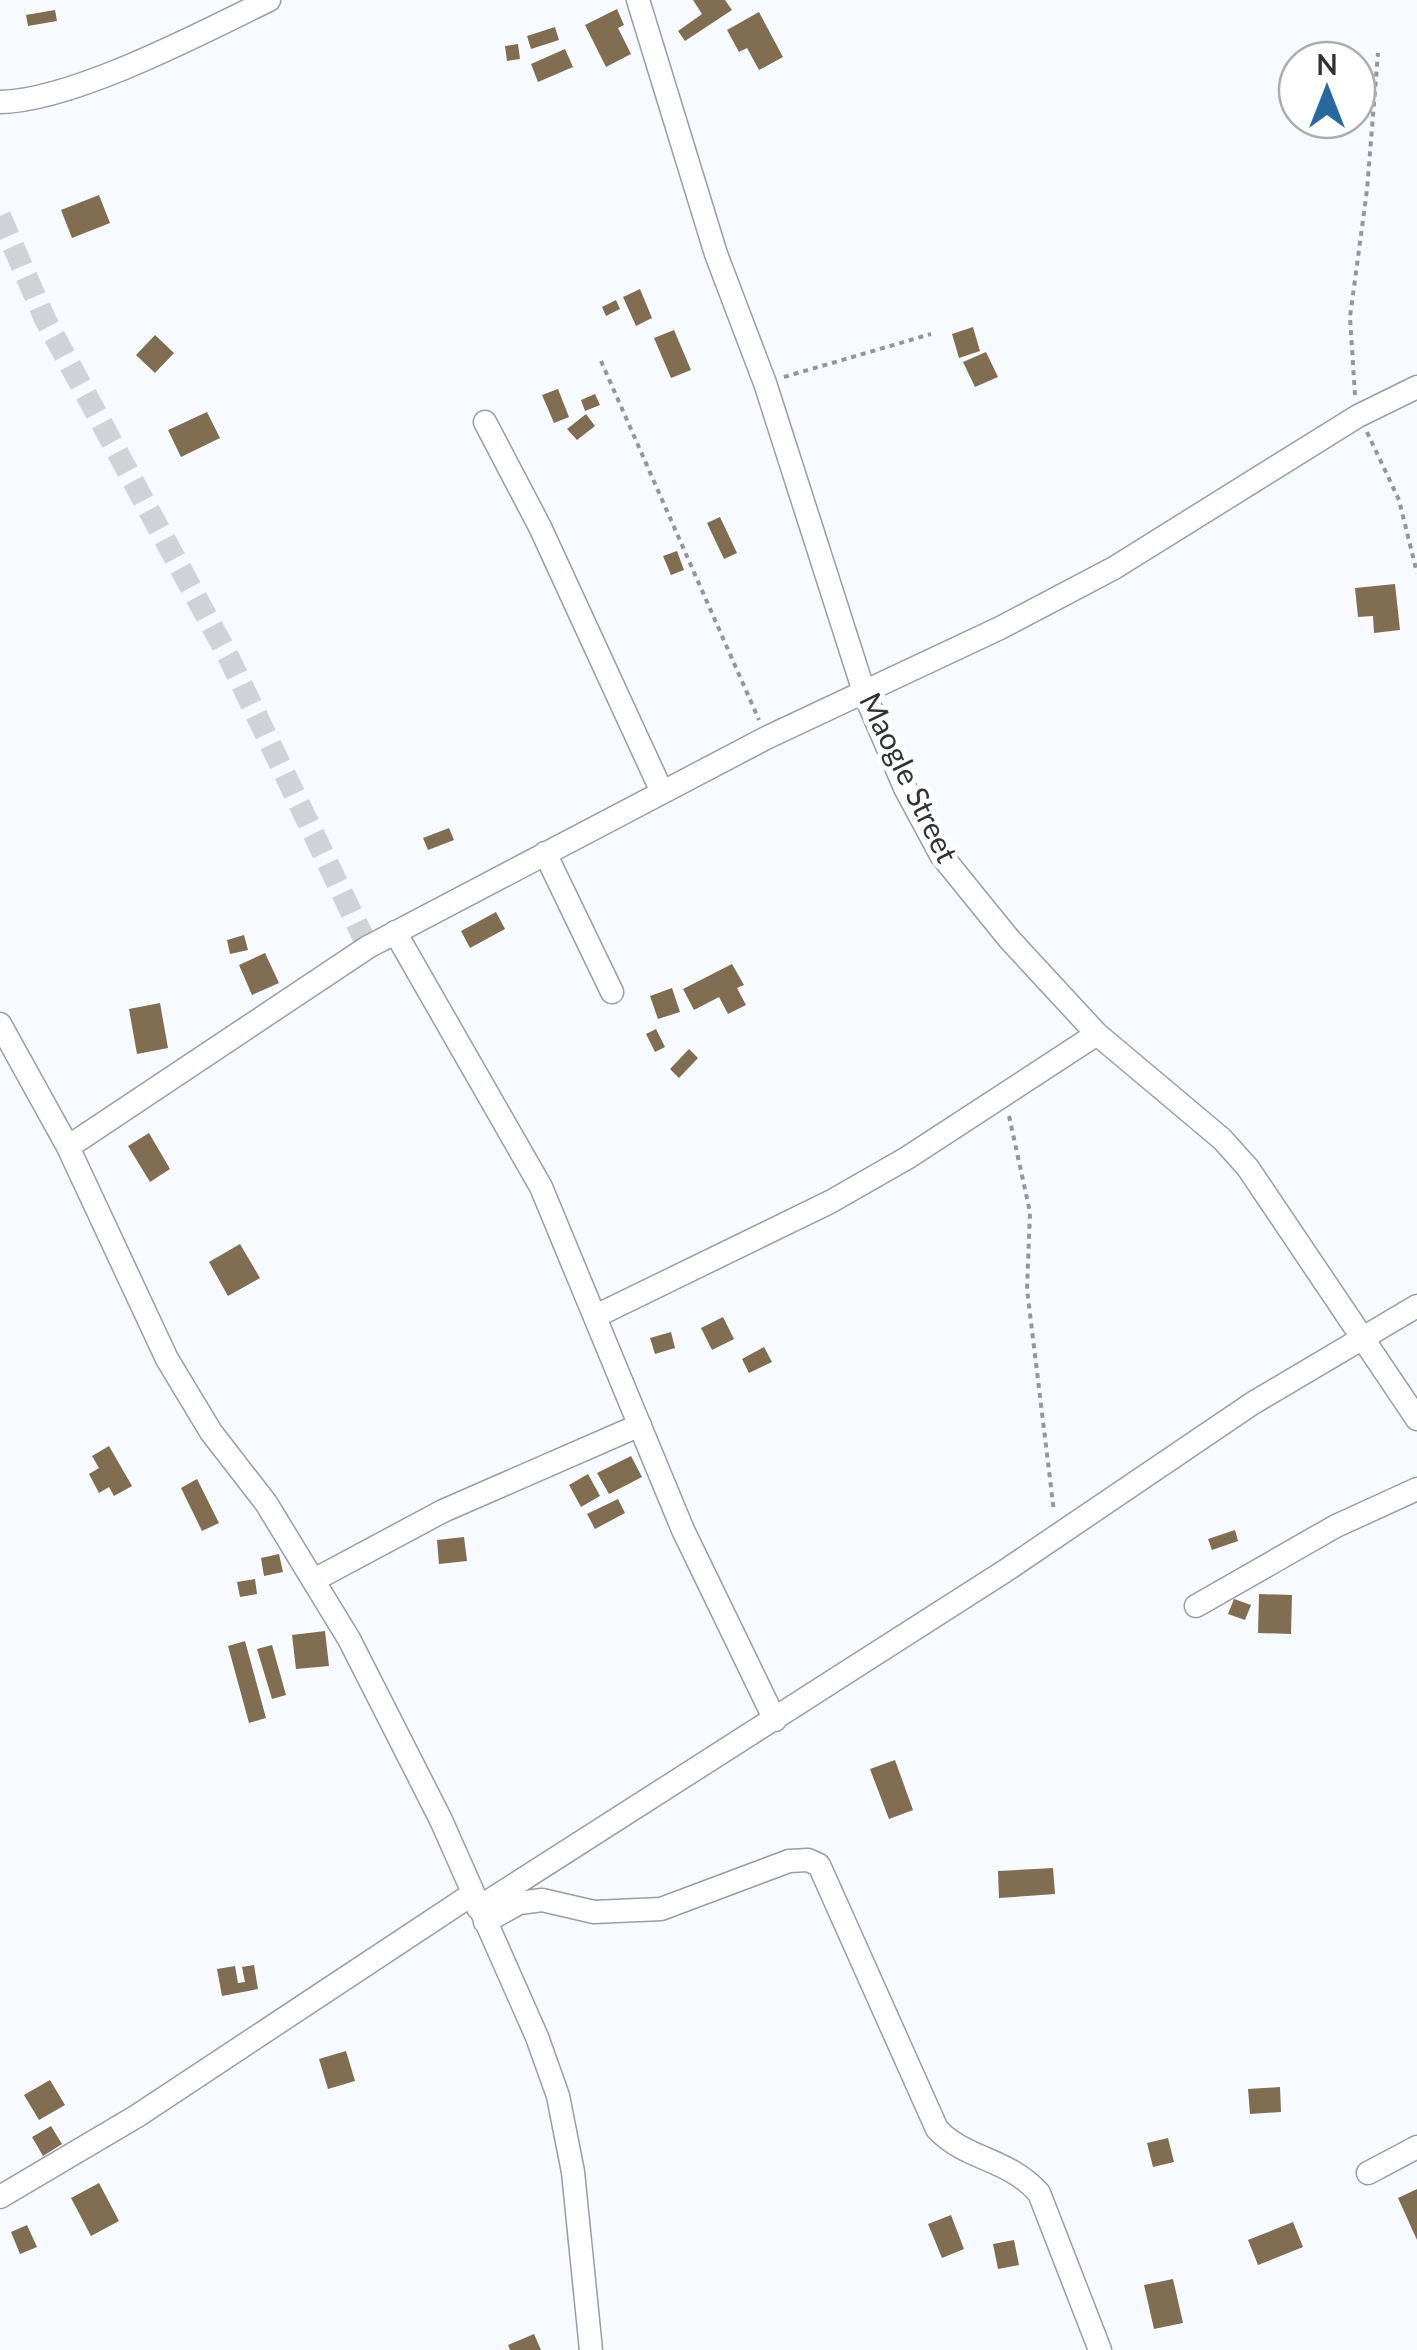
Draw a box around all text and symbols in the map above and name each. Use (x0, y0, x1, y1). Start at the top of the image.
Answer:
north arrow (1277, 40, 1377, 140)
text: N (1316, 47, 1338, 81)
street label: Maogle Street (853, 686, 967, 868)

